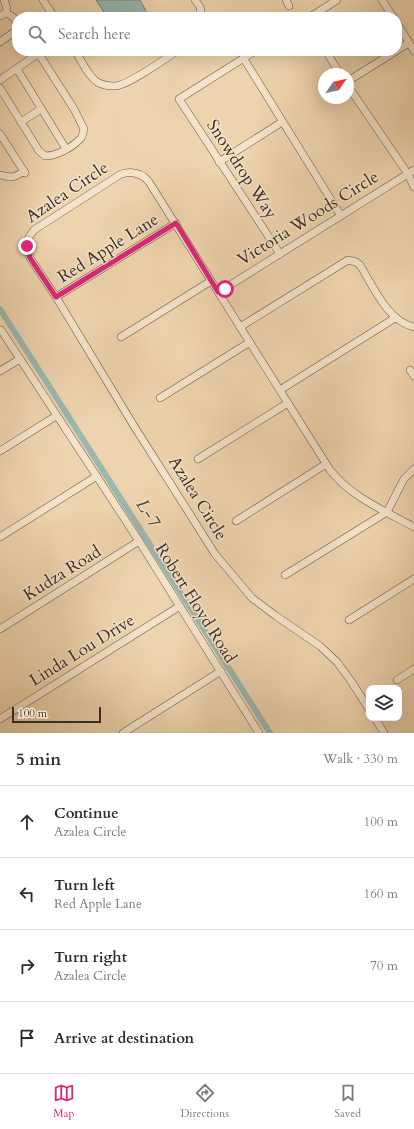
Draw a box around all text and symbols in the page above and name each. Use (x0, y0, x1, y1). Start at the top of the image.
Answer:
search box (12, 12, 402, 56)
icon: search (26, 23, 48, 45)
text: Search here (58, 24, 131, 44)
north arrow (318, 68, 354, 104)
street label: Snowdrop Way (201, 115, 283, 223)
street label: Azalea Circle (21, 156, 113, 228)
street label: Victoria Woods Circle (233, 165, 383, 271)
street label: Red Apple Lane (53, 208, 163, 288)
route end (18, 237, 36, 255)
route start (216, 280, 234, 298)
street label: Azalea Circle (163, 452, 233, 544)
water label: L-7 (130, 494, 167, 532)
street label: Robert Floyd Road (150, 539, 242, 667)
street label: Kudza Road (19, 540, 105, 606)
street label: Linda Lou Drive (25, 608, 139, 692)
map controls (366, 685, 402, 721)
button: layers (366, 685, 402, 721)
scale bar (12, 705, 101, 724)
text: 100 m (18, 706, 47, 721)
text: 5 min (16, 748, 61, 771)
text: Walk · 330 m (323, 750, 398, 768)
text: Continue (54, 803, 119, 823)
icon: ahead (16, 811, 38, 833)
text: 100 m (364, 813, 398, 831)
text: Azalea Circle (54, 823, 126, 841)
text: Turn left (54, 875, 115, 895)
icon: left (16, 883, 38, 905)
text: 160 m (364, 885, 398, 903)
text: Red Apple Lane (54, 895, 142, 913)
text: Turn right (54, 947, 127, 967)
icon: right (16, 955, 38, 977)
text: 70 m (370, 957, 398, 975)
text: Azalea Circle (54, 967, 126, 985)
icon: arrive (16, 1027, 38, 1049)
text: Arrive at destination (54, 1028, 194, 1048)
tab: Map (53, 1082, 75, 1121)
tab: Directions (180, 1082, 229, 1121)
tab: Saved (335, 1082, 361, 1121)

